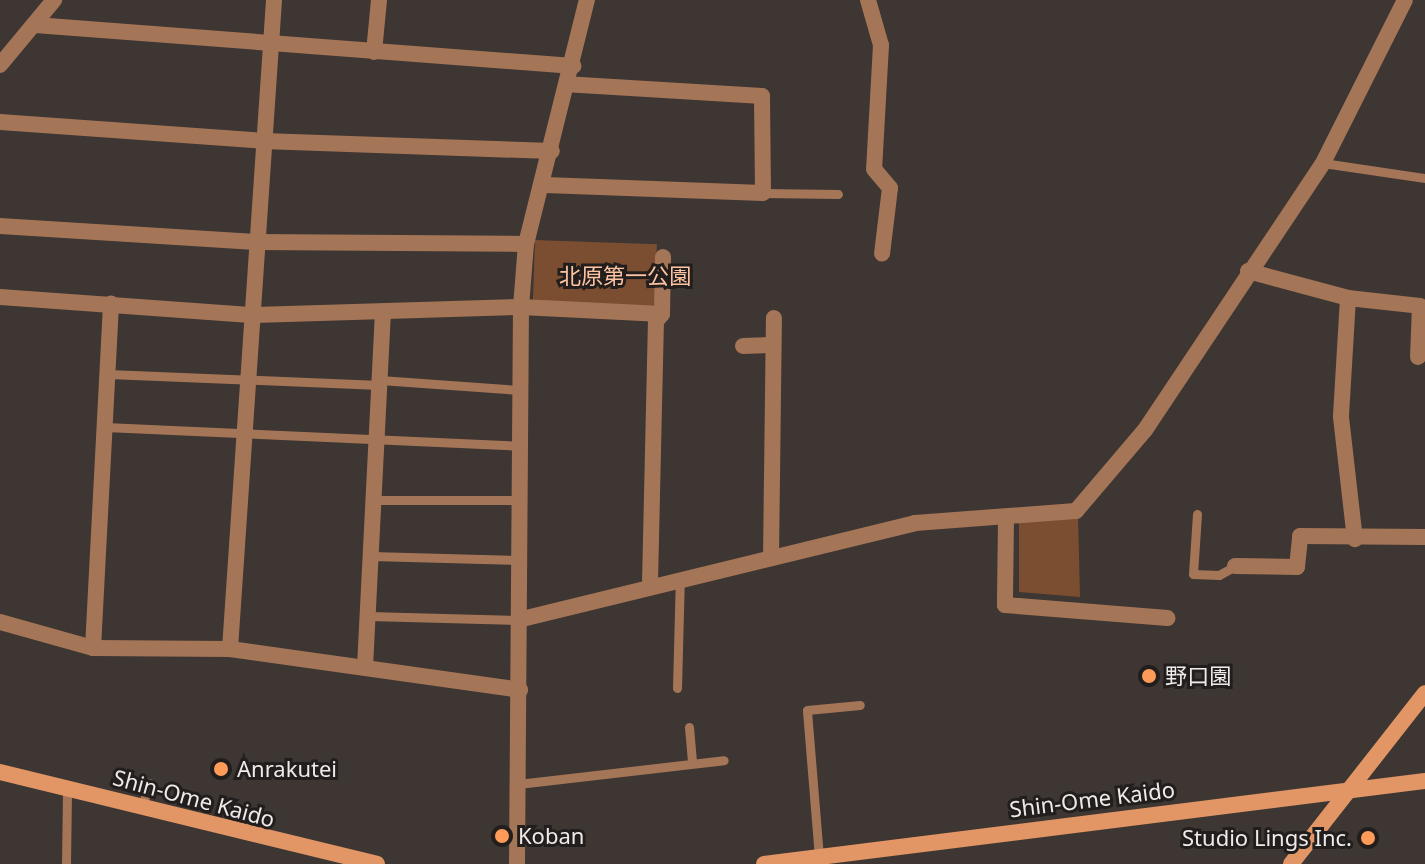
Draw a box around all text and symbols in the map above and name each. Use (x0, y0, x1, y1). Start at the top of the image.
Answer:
park label: 北原第一公園 (559, 263, 691, 289)
place label: 野口園 (1165, 663, 1231, 689)
marker: 野口園 (1140, 667, 1158, 685)
place label: Anrakutei (237, 756, 337, 782)
marker: Anrakutei (212, 760, 230, 778)
street label: Shin-Ome Kaido (110, 764, 278, 832)
street label: Shin-Ome Kaido (1008, 776, 1176, 822)
place label: Koban (518, 823, 584, 849)
place label: Studio Lings Inc. (1182, 825, 1352, 851)
marker: Koban (493, 827, 511, 845)
marker: Studio Lings Inc. (1359, 829, 1377, 847)

